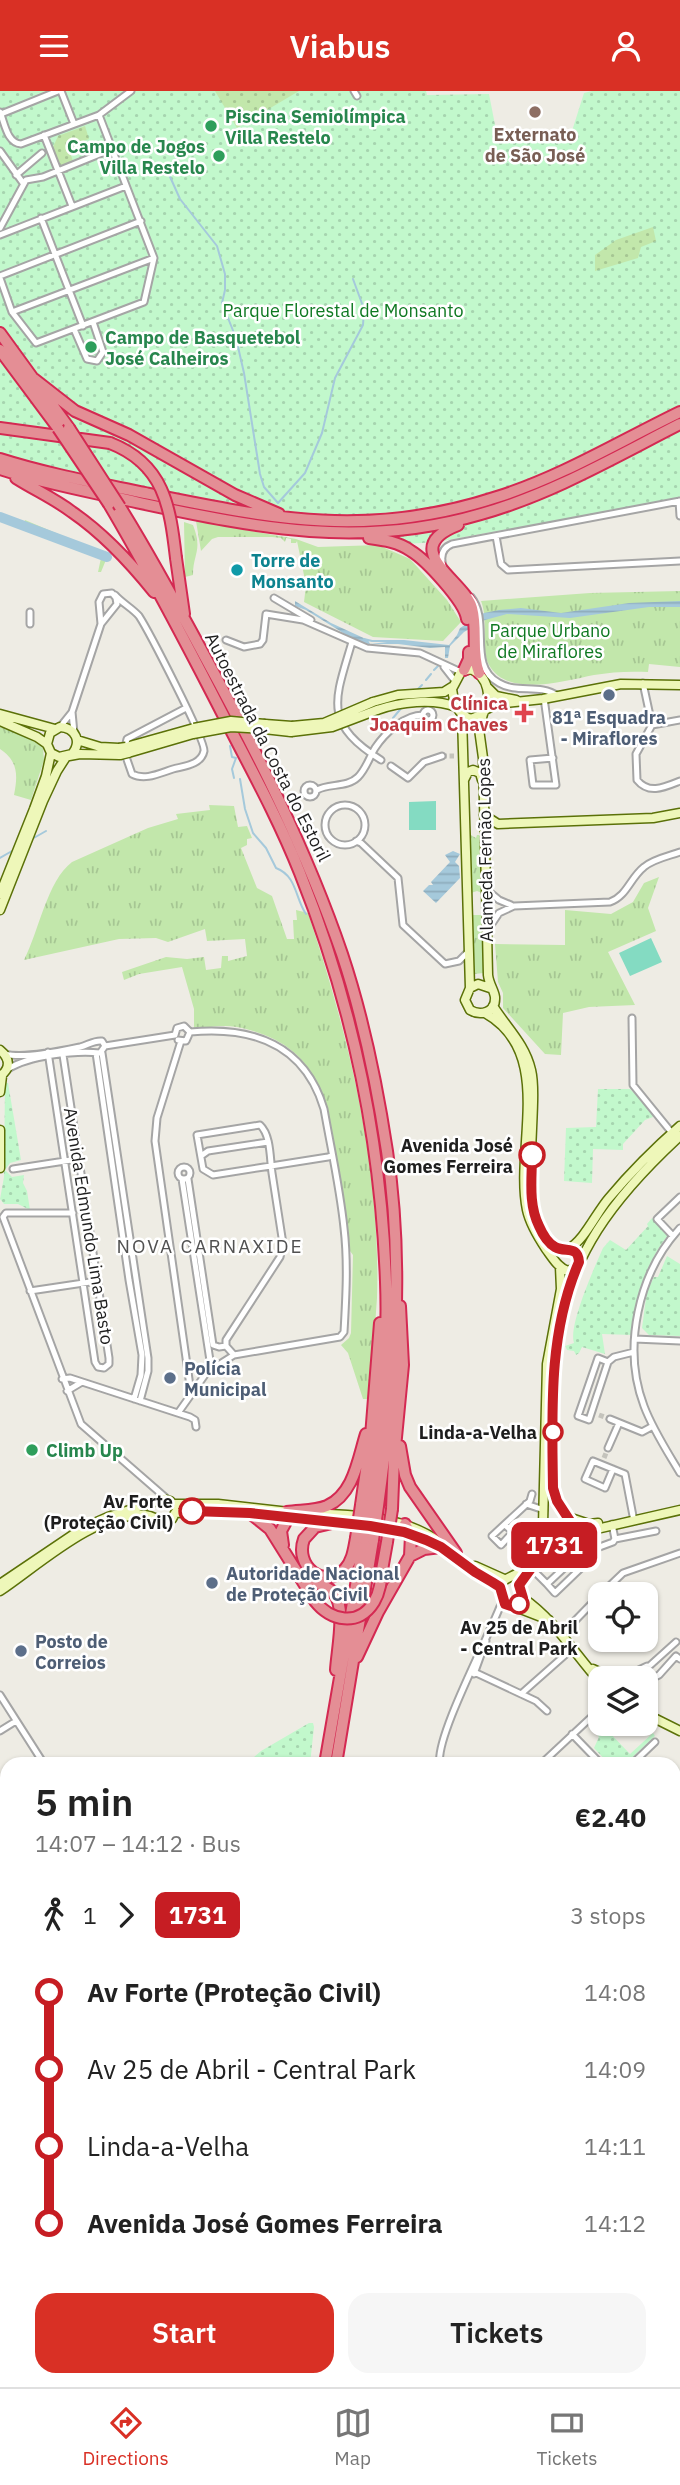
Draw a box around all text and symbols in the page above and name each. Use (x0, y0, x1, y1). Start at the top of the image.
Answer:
text: Viabus (289, 25, 391, 67)
icon: menu (35, 27, 73, 65)
icon: person (607, 27, 645, 65)
marker: Externato de São José (527, 104, 543, 120)
place label: Piscina Semiolímpica Villa Restelo (225, 105, 406, 149)
marker: Piscina Semiolímpica Villa Restelo (203, 118, 219, 134)
place label: Externato de São José (485, 123, 585, 167)
place label: Campo de Jogos Villa Restelo (67, 135, 205, 179)
marker: Campo de Jogos Villa Restelo (211, 148, 227, 164)
park label: Parque Florestal de Monsanto (222, 299, 464, 322)
place label: Campo de Basquetebol José Calheiros (105, 326, 301, 370)
marker: Campo de Basquetebol José Calheiros (83, 339, 99, 355)
place label: Torre de Monsanto (251, 549, 334, 593)
marker: Torre de Monsanto (229, 562, 245, 578)
park label: Parque Urbano de Miraflores (490, 619, 610, 663)
street label: Autoestrada da Costa do Estoril (200, 629, 336, 865)
marker: 81ª Esquadra - Miraflores (601, 687, 617, 703)
place label: Clínica Joaquim Chaves (369, 692, 508, 736)
marker: Clínica Joaquim Chaves (514, 703, 534, 723)
place label: 81ª Esquadra - Miraflores (552, 706, 666, 750)
street label: Alameda Fernão Lopes (472, 758, 498, 942)
street label: Avenida Edmundo Lima Basto (59, 1106, 119, 1346)
place label: Avenida José Gomes Ferreira (383, 1134, 513, 1178)
marker: Avenida José Gomes Ferreira (519, 1142, 545, 1168)
district label: NOVA CARNAXIDE (116, 1234, 304, 1258)
place label: Polícia Municipal (184, 1357, 267, 1401)
marker: Polícia Municipal (162, 1370, 178, 1386)
place label: Linda-a-Velha (419, 1421, 537, 1444)
marker: Linda-a-Velha (543, 1422, 563, 1442)
place label: Climb Up (46, 1439, 123, 1462)
marker: Climb Up (24, 1442, 40, 1458)
place label: Av Forte (Proteção Civil) (44, 1490, 173, 1534)
marker: Av Forte (Proteção Civil) (179, 1498, 205, 1524)
line badge: 1731 (505, 1522, 603, 1568)
text: 1731 (525, 1529, 583, 1561)
place label: Autoridade Nacional de Proteção Civil (226, 1562, 400, 1606)
marker: Autoridade Nacional de Proteção Civil (204, 1575, 220, 1591)
map controls (588, 1582, 658, 1736)
button: locate (588, 1582, 658, 1652)
marker: Av 25 de Abril - Central Park (509, 1594, 529, 1614)
place label: Av 25 de Abril - Central Park (460, 1616, 579, 1660)
place label: Posto de Correios (35, 1630, 108, 1674)
marker: Posto de Correios (13, 1643, 29, 1659)
button: layers (588, 1666, 658, 1736)
text: 5 min (35, 1777, 133, 1826)
text: €2.40 (575, 1800, 646, 1834)
text: 14:07 – 14:12 · Bus (35, 1828, 241, 1858)
icon: walk (35, 1896, 73, 1934)
icon: forward (107, 1896, 145, 1934)
text: 1731 (169, 1899, 226, 1931)
text: 1 (83, 1900, 97, 1930)
text: 3 stops (570, 1900, 646, 1930)
text: Av Forte (Proteção Civil) (87, 1975, 381, 2009)
text: 14:08 (584, 1977, 646, 2007)
text: Av 25 de Abril - Central Park (87, 2052, 416, 2086)
text: 14:09 (584, 2054, 646, 2084)
text: Linda-a-Velha (87, 2129, 249, 2163)
text: 14:11 (584, 2131, 646, 2161)
text: Avenida José Gomes Ferreira (87, 2206, 442, 2240)
text: 14:12 (584, 2208, 646, 2238)
button: Start (35, 2293, 334, 2373)
button: Tickets (348, 2293, 646, 2373)
tab: Directions (82, 2404, 169, 2470)
tab: Map (334, 2404, 372, 2470)
tab: Tickets (536, 2404, 598, 2470)

